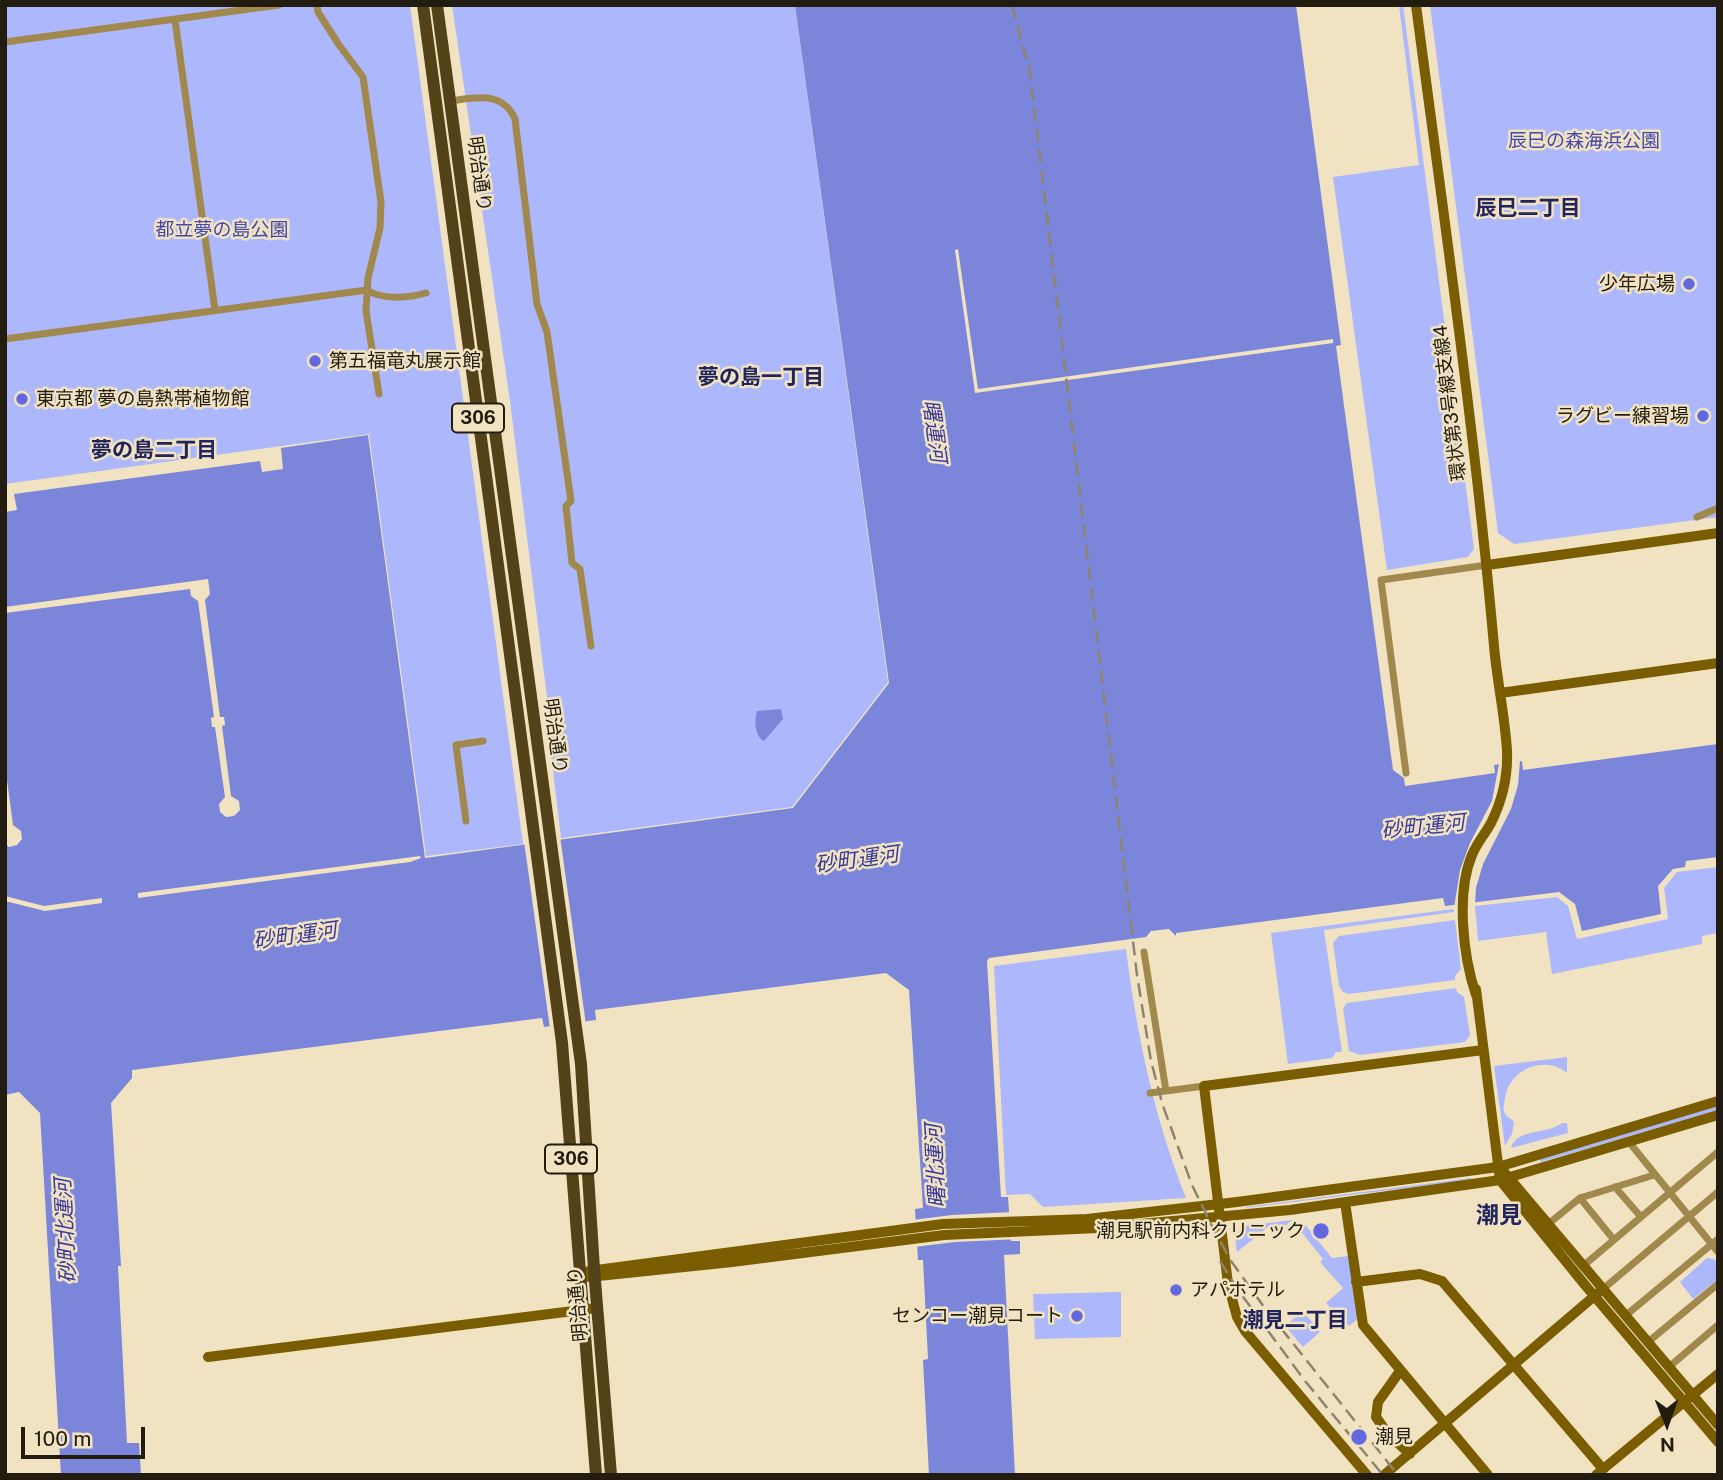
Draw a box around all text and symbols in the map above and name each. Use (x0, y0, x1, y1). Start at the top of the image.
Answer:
park label: 辰巳の森海浜公園 (1508, 130, 1660, 152)
street label: 明治通り (462, 135, 496, 213)
district label: 辰巳二丁目 (1476, 196, 1580, 222)
park label: 都立夢の島公園 (156, 219, 288, 241)
place label: 少年広場 (1599, 273, 1675, 295)
marker: 少年広場 (1681, 276, 1697, 292)
street label: 環状第3号線支線4 (1429, 324, 1471, 482)
place label: 第五福竜丸展示館 (329, 350, 481, 372)
marker: 第五福竜丸展示館 (307, 353, 323, 369)
district label: 夢の島一丁目 (698, 365, 824, 391)
place label: 東京都 夢の島熱帯植物館 (36, 388, 250, 410)
marker: 東京都 夢の島熱帯植物館 (14, 391, 30, 407)
water label: 曙運河 (917, 398, 951, 464)
road number: 306 (452, 404, 504, 432)
place label: ラグビー練習場 (1556, 405, 1689, 427)
marker: ラグビー練習場 (1695, 408, 1711, 424)
district label: 夢の島二丁目 (91, 438, 217, 464)
street label: 明治通り (538, 697, 572, 775)
water label: 砂町運河 (1380, 810, 1466, 844)
water label: 砂町運河 (814, 842, 900, 878)
water label: 砂町運河 (252, 918, 338, 954)
water label: 曙北運河 (921, 1123, 951, 1209)
road number: 306 (545, 1144, 597, 1174)
water label: 砂町北運河 (51, 1178, 81, 1284)
district label: 潮見 (1476, 1202, 1522, 1230)
place label: 潮見駅前内科クリニック (1096, 1220, 1305, 1242)
marker: 潮見駅前内科クリニック (1311, 1221, 1331, 1241)
street label: 明治通り (563, 1265, 593, 1343)
place label: アパホテル (1190, 1279, 1285, 1301)
marker: アパホテル (1168, 1282, 1184, 1298)
place label: センコー潮見コート (892, 1305, 1063, 1327)
marker: センコー潮見コート (1069, 1308, 1085, 1324)
district label: 潮見二丁目 (1243, 1308, 1347, 1334)
north arrow (1632, 1389, 1702, 1459)
scale bar (24, 1414, 149, 1458)
text: 100 m (34, 1426, 91, 1451)
place label: 潮見 (1375, 1426, 1413, 1448)
marker: 潮見 (1349, 1427, 1369, 1447)
text: N (1660, 1434, 1675, 1456)

